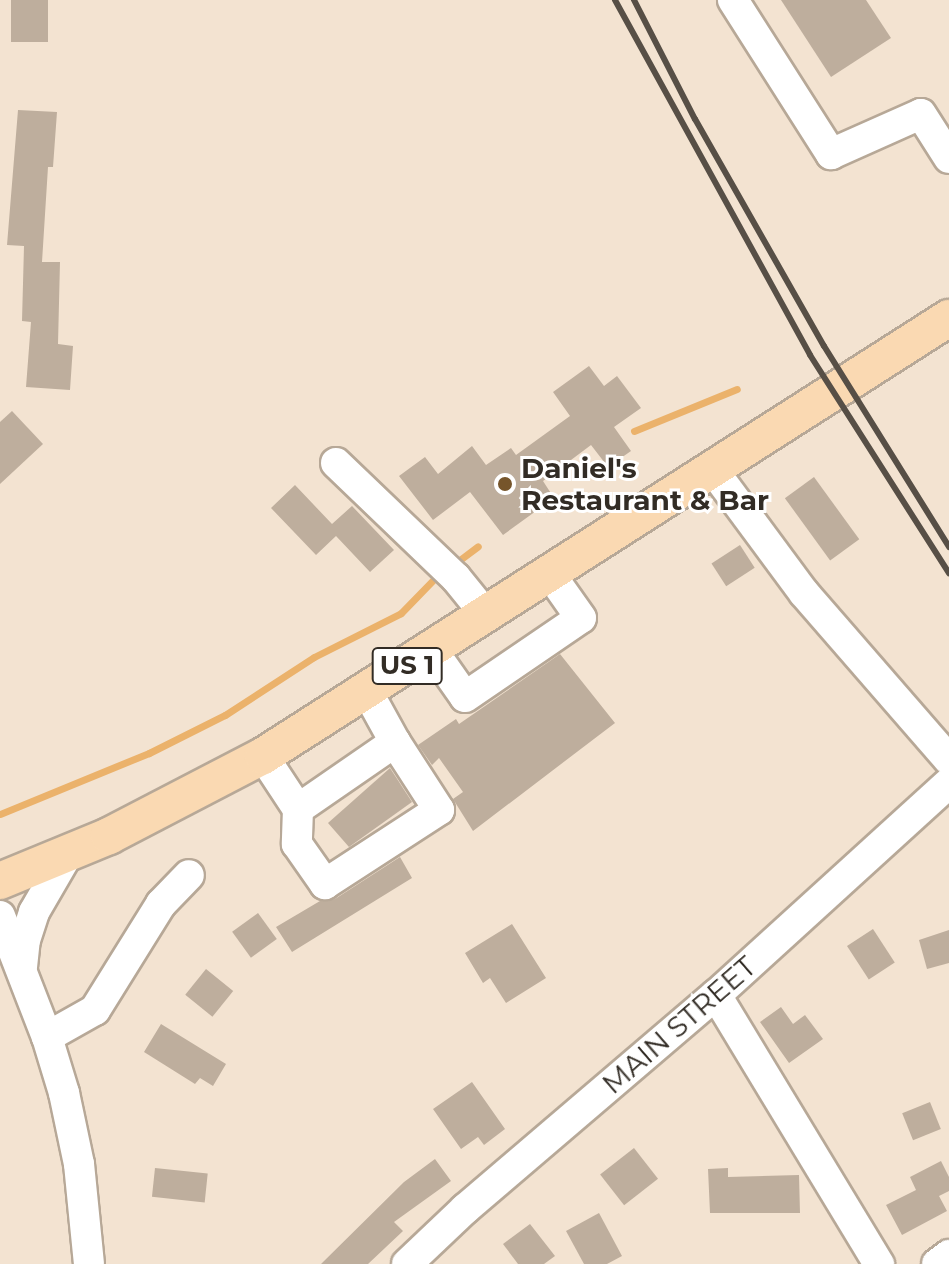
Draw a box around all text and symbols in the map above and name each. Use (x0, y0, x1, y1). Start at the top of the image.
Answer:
place label: Daniel's Restaurant & Bar (521, 451, 769, 517)
marker: Daniel's Restaurant & Bar (496, 475, 514, 493)
road number: US 1 (371, 644, 443, 688)
street label: MAIN STREET (595, 949, 763, 1101)

